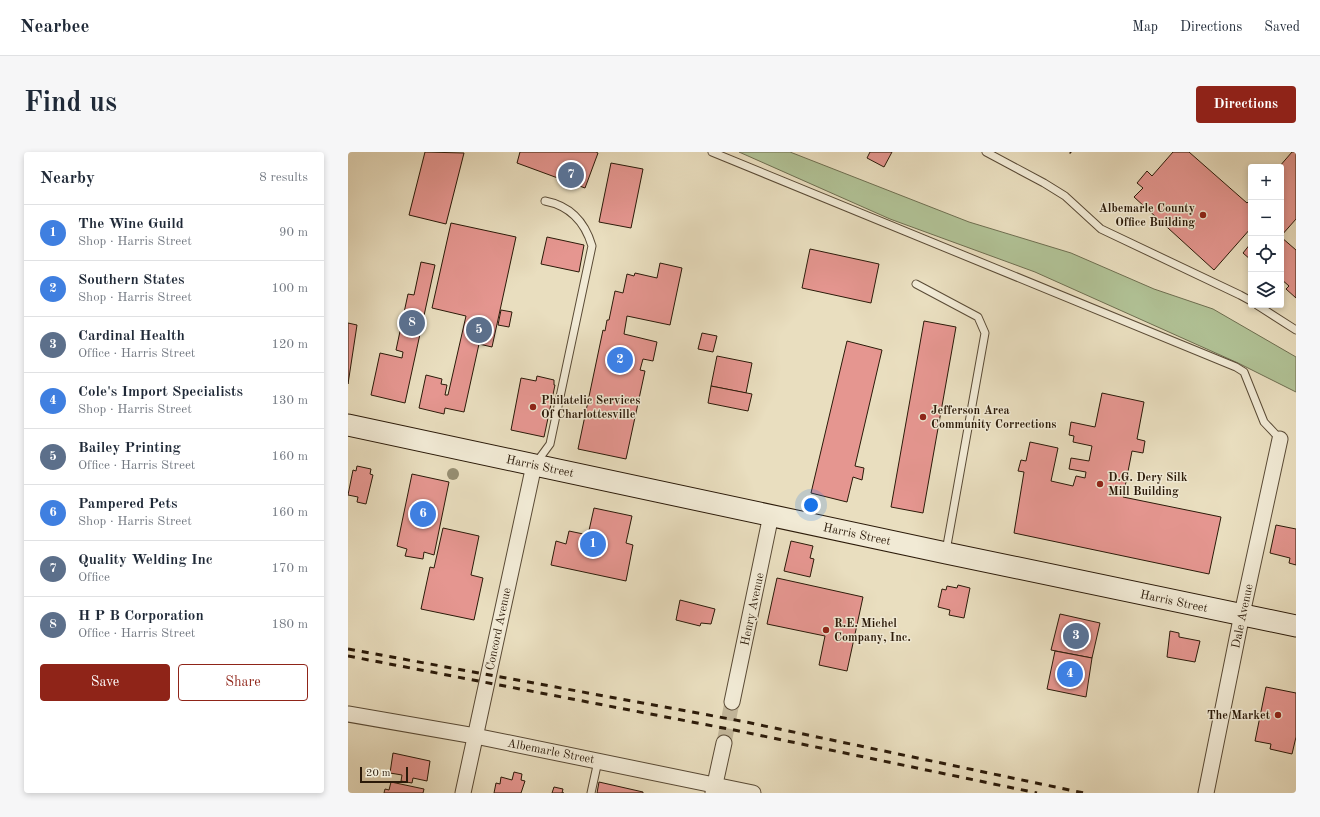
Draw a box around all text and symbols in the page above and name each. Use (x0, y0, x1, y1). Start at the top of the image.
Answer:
text: Nearbee (20, 18, 89, 37)
text: Map (1132, 20, 1158, 34)
text: Directions (1180, 20, 1242, 34)
text: Saved (1264, 20, 1300, 34)
button: Directions (1196, 86, 1296, 123)
text: Find us (24, 90, 117, 118)
pin: 7 (558, 160, 584, 190)
map controls (1248, 164, 1284, 308)
button: + (1248, 164, 1284, 200)
text: Nearby (40, 170, 95, 187)
text: 8 results (259, 171, 308, 184)
button: − (1248, 200, 1284, 236)
place label: Albemarle County Office Building (1099, 203, 1195, 229)
marker: Albemarle County Office Building (1198, 210, 1208, 220)
text: The Wine Guild (78, 217, 184, 232)
text: 1 (49, 226, 57, 239)
text: 90 m (279, 226, 308, 239)
text: Shop · Harris Street (78, 235, 192, 248)
button: locate (1248, 236, 1284, 272)
button: layers (1248, 272, 1284, 308)
text: Southern States (78, 273, 184, 288)
text: 2 (49, 282, 57, 295)
text: 100 m (271, 282, 308, 295)
text: Shop · Harris Street (78, 291, 192, 304)
pin: 8 (399, 308, 425, 338)
pin: 5 (466, 315, 492, 345)
text: Cardinal Health (78, 329, 185, 344)
text: 3 (49, 338, 57, 351)
text: 120 m (271, 338, 308, 351)
pin: 2 (607, 345, 633, 375)
text: Office · Harris Street (78, 347, 195, 360)
text: Cole's Import Specialists (78, 385, 243, 400)
text: 4 (49, 394, 57, 407)
text: 130 m (271, 394, 308, 407)
place label: Philatelic Services Of Charlottesville (541, 395, 640, 421)
marker: Philatelic Services Of Charlottesville (528, 402, 538, 412)
text: Shop · Harris Street (78, 403, 192, 416)
place label: Jefferson Area Community Corrections (931, 405, 1056, 431)
marker: Jefferson Area Community Corrections (918, 412, 928, 422)
text: Bailey Printing (78, 441, 181, 456)
text: 5 (49, 450, 57, 463)
text: 160 m (271, 450, 308, 463)
street label: Harris Street (505, 454, 575, 480)
text: Office · Harris Street (78, 459, 195, 472)
place label: D.G. Dery Silk Mill Building (1108, 472, 1188, 498)
marker: D.G. Dery Silk Mill Building (1095, 479, 1105, 489)
your location (801, 495, 821, 515)
text: Pampered Pets (78, 497, 177, 512)
pin: 6 (410, 499, 436, 529)
text: 6 (49, 506, 57, 519)
text: 160 m (271, 506, 308, 519)
text: Shop · Harris Street (78, 515, 192, 528)
street label: Harris Street (822, 522, 892, 548)
pin: 1 (580, 529, 606, 559)
text: Quality Welding Inc (78, 553, 213, 568)
text: 7 (49, 562, 57, 575)
text: 170 m (271, 562, 308, 575)
text: Office (78, 571, 110, 584)
street label: Henry Avenue (739, 571, 767, 647)
street label: Dale Avenue (1230, 582, 1256, 650)
street label: Concord Avenue (484, 586, 514, 672)
street label: Harris Street (1139, 589, 1209, 615)
text: H P B Corporation (78, 609, 204, 624)
text: 8 (49, 618, 57, 631)
text: 180 m (271, 618, 308, 631)
place label: R.E. Michel Company, Inc. (834, 618, 911, 644)
pin: 3 (1063, 621, 1089, 651)
marker: R.E. Michel Company, Inc. (821, 625, 831, 635)
text: Office · Harris Street (78, 627, 195, 640)
pin: 4 (1057, 659, 1083, 689)
button: Save (40, 664, 170, 701)
button: Share (178, 664, 308, 701)
place label: The Market (1207, 710, 1271, 722)
marker: The Market (1273, 710, 1283, 720)
street label: Albemarle Street (506, 738, 595, 766)
scale bar (360, 765, 408, 784)
text: 20 m (366, 768, 391, 779)

